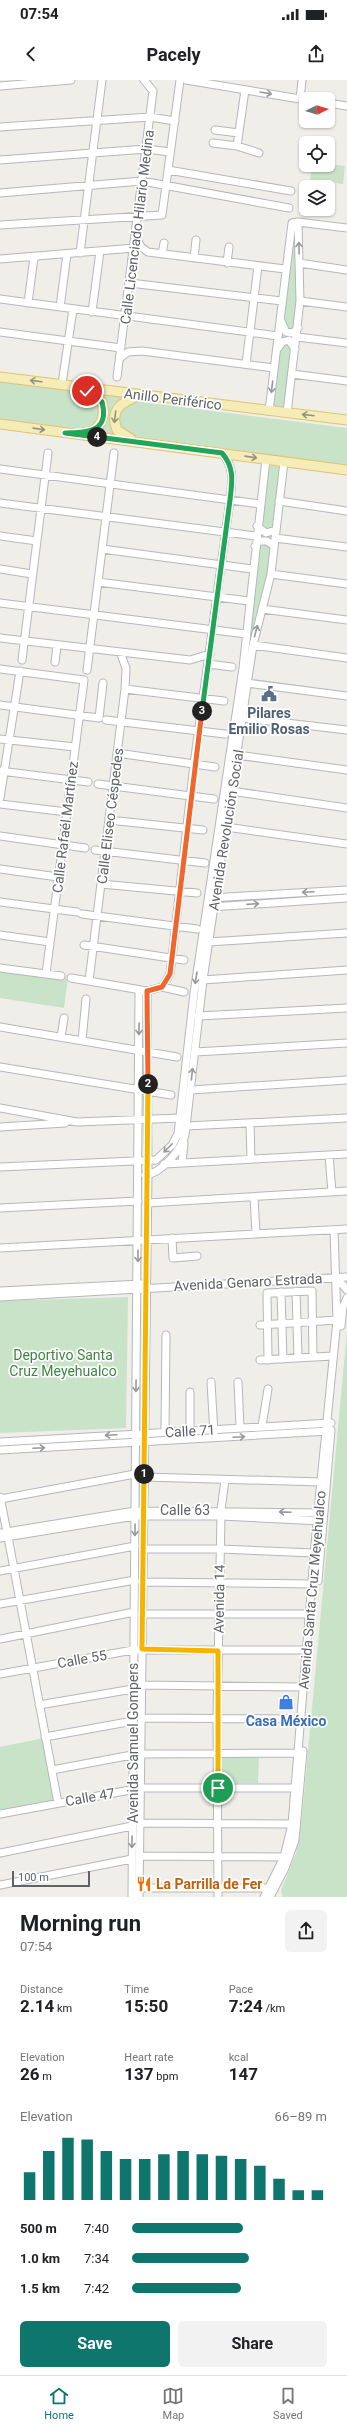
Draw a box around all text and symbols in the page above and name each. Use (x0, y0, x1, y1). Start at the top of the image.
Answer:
text: 07:54 (20, 5, 59, 23)
icon: back (20, 43, 42, 65)
icon: share (305, 43, 327, 65)
text: Pacely (146, 44, 201, 65)
one-way arrow (259, 89, 272, 97)
north arrow (299, 92, 335, 128)
map controls (299, 92, 335, 216)
street label: Calle Licenciado Hilario Medina (117, 129, 157, 325)
button: locate (299, 136, 335, 172)
button: layers (299, 180, 335, 216)
one-way arrow (295, 242, 303, 255)
pin (70, 374, 104, 408)
one-way arrow (30, 377, 43, 385)
icon: check (76, 380, 98, 402)
one-way arrow (268, 380, 276, 393)
street label: Anillo Periférico (123, 385, 223, 413)
one-way arrow (112, 410, 119, 423)
one-way arrow (302, 411, 315, 419)
one-way arrow (32, 425, 45, 433)
pin: 4 (87, 427, 107, 447)
text: 4 (94, 430, 100, 443)
one-way arrow (244, 453, 257, 461)
one-way arrow (253, 624, 261, 637)
public building icon: Pilares Emilio Rosas (260, 685, 278, 703)
pin: 3 (192, 701, 212, 721)
text: 3 (199, 704, 205, 717)
place label: Pilares Emilio Rosas (228, 705, 310, 737)
street label: Calle Eliseo Céspedes (94, 747, 126, 885)
street label: Avenida Revolución Social (205, 748, 247, 912)
street label: Calle Rafaél Martínez (49, 760, 81, 894)
one-way arrow (302, 889, 315, 896)
one-way arrow (246, 901, 259, 908)
one-way arrow (192, 971, 200, 984)
one-way arrow (135, 1022, 143, 1035)
one-way arrow (189, 1068, 196, 1081)
pin: 2 (138, 1074, 158, 1094)
text: 2 (145, 1077, 151, 1090)
one-way arrow (164, 1143, 173, 1153)
one-way arrow (134, 1249, 142, 1262)
street label: Avenida Genaro Estrada (173, 1270, 323, 1294)
park label: Deportivo Santa Cruz Meyehualco (9, 1347, 117, 1379)
one-way arrow (132, 1379, 140, 1392)
street label: Calle 71 (165, 1422, 215, 1440)
one-way arrow (105, 1431, 118, 1439)
one-way arrow (232, 1433, 245, 1440)
one-way arrow (32, 1444, 45, 1452)
pin: 1 (134, 1464, 154, 1484)
text: 1 (141, 1467, 147, 1480)
street label: Avenida Santa Cruz Meyehualco (295, 1490, 329, 1690)
street label: Calle 63 (160, 1502, 210, 1518)
one-way arrow (279, 1508, 292, 1516)
one-way arrow (131, 1523, 139, 1536)
street label: Avenida 14 (210, 1564, 228, 1634)
street label: Calle 55 (56, 1647, 108, 1671)
street label: Avenida Samuel Gompers (125, 1663, 141, 1823)
shop icon: Casa México (277, 1693, 295, 1711)
place label: Casa México (246, 1713, 326, 1729)
pin (201, 1771, 235, 1805)
icon: arrive (207, 1777, 229, 1799)
street label: Calle 47 (64, 1785, 116, 1809)
one-way arrow (128, 1835, 136, 1848)
scale bar (12, 1869, 90, 1888)
text: 100 m (18, 1871, 49, 1884)
restaurant icon: La Parrilla de Fer (135, 1875, 153, 1893)
place label: La Parrilla de Fer (156, 1876, 262, 1892)
button: share (285, 1910, 327, 1952)
text: Morning run (20, 1911, 141, 1936)
text: 07:54 (20, 1939, 52, 1954)
text: Distance (20, 1983, 63, 1996)
text: Time (124, 1983, 149, 1996)
text: Pace (229, 1983, 253, 1996)
text: 2.14 (20, 1996, 54, 2016)
text: 15:50 (124, 1996, 168, 2016)
text: 7:24 (229, 1996, 263, 2016)
text: km (54, 2002, 72, 2015)
text: /km (263, 2002, 285, 2015)
text: Elevation (20, 2051, 65, 2064)
text: Heart rate (124, 2051, 173, 2064)
text: kcal (229, 2051, 249, 2064)
text: 26 (20, 2064, 40, 2084)
text: 137 (124, 2064, 154, 2084)
text: 147 (229, 2064, 258, 2084)
text: m (40, 2070, 52, 2083)
text: bpm (154, 2070, 178, 2083)
text: Elevation (20, 2109, 73, 2124)
text: 66–89 m (275, 2109, 327, 2124)
text: 500 m (20, 2221, 57, 2236)
text: 7:40 (84, 2221, 109, 2236)
text: 1.0 km (20, 2251, 60, 2266)
text: 7:34 (84, 2251, 109, 2266)
text: 1.5 km (20, 2281, 60, 2296)
text: 7:42 (84, 2281, 109, 2296)
button: Save (20, 2321, 170, 2367)
button: Share (178, 2321, 327, 2367)
tab: Home (44, 2385, 74, 2422)
tab: Map (162, 2385, 184, 2422)
tab: Saved (273, 2385, 303, 2422)

